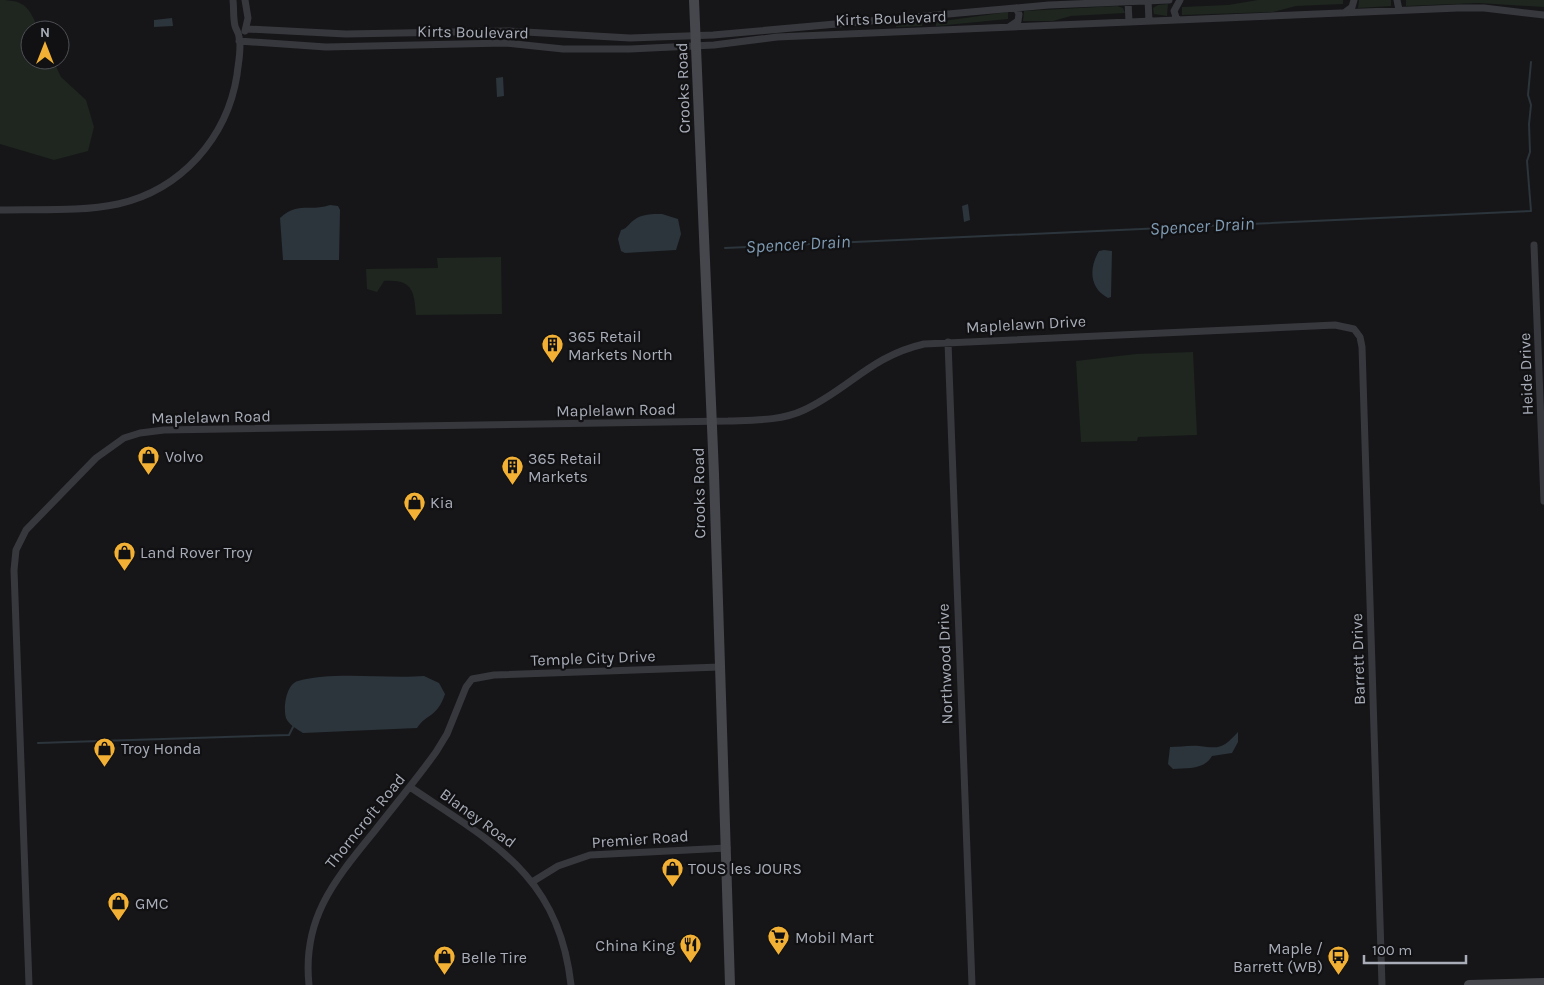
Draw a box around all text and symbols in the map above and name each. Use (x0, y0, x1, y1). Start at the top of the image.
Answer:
street label: Kirts Boulevard (835, 7, 947, 29)
north arrow (20, 20, 70, 70)
street label: Kirts Boulevard (417, 22, 529, 42)
text: N (40, 24, 50, 41)
street label: Crooks Road (672, 42, 694, 134)
water label: Spencer Drain (1149, 212, 1255, 240)
water label: Spencer Drain (745, 230, 851, 258)
street label: Maplelawn Drive (966, 311, 1086, 337)
place label: 365 Retail Markets North (568, 327, 673, 364)
street label: Heide Drive (1515, 332, 1537, 416)
building icon: 365 Retail Markets North (540, 333, 564, 364)
street label: Maplelawn Road (556, 399, 676, 421)
street label: Maplelawn Road (151, 406, 271, 428)
shop icon: Volvo (137, 444, 161, 475)
place label: Volvo (165, 447, 204, 466)
street label: Crooks Road (689, 447, 709, 539)
place label: 365 Retail Markets (528, 449, 602, 486)
building icon: 365 Retail Markets (500, 455, 524, 486)
shop icon: Kia (402, 490, 426, 521)
place label: Kia (430, 493, 453, 512)
shop icon: Land Rover Troy (112, 540, 136, 571)
place label: Land Rover Troy (140, 543, 253, 562)
street label: Northwood Drive (933, 603, 957, 725)
street label: Barrett Drive (1347, 613, 1369, 705)
street label: Temple City Drive (530, 646, 656, 670)
shop icon: Troy Honda (93, 736, 117, 767)
place label: Troy Honda (121, 739, 201, 758)
street label: Thorncroft Road (321, 770, 409, 872)
street label: Blaney Road (436, 784, 520, 852)
street label: Premier Road (591, 826, 689, 852)
shop icon: TOUS les JOURS (660, 856, 684, 887)
place label: TOUS les JOURS (688, 859, 802, 878)
shop icon: GMC (107, 891, 131, 922)
place label: GMC (135, 894, 169, 913)
supermarket icon: Mobil Mart (767, 925, 791, 956)
place label: Mobil Mart (795, 928, 874, 947)
scale bar (1364, 932, 1466, 964)
restaurant icon: China King (679, 933, 703, 964)
place label: China King (595, 936, 675, 955)
place label: Maple / Barrett (WB) (1233, 939, 1323, 976)
text: 100 m (1372, 941, 1412, 959)
shop icon: Belle Tire (433, 945, 457, 976)
bus stop icon: Maple / Barrett (WB) (1327, 945, 1351, 976)
place label: Belle Tire (461, 948, 527, 967)

